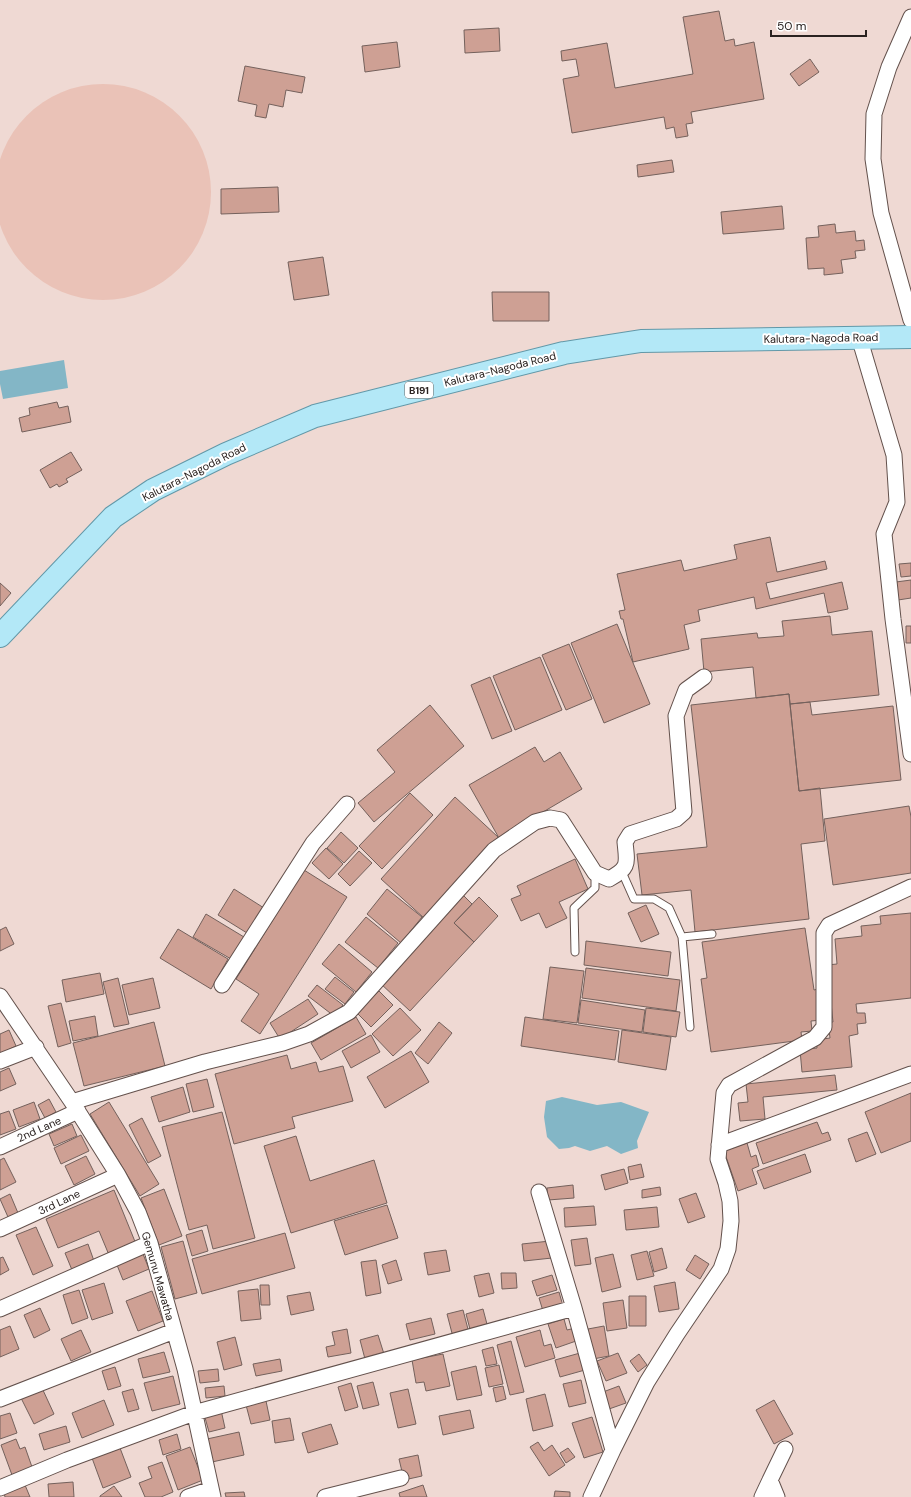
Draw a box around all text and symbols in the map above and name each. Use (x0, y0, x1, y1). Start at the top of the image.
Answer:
scale bar (771, 12, 866, 38)
text: 50 m (777, 18, 806, 34)
street label: Kalutara-Nagoda Road (764, 330, 879, 346)
street label: Kalutara-Nagoda Road (443, 348, 557, 390)
road number: B191 (405, 382, 433, 398)
street label: Kalutara-Nagoda Road (140, 440, 248, 504)
street label: 2nd Lane (15, 1113, 63, 1145)
street label: 3rd Lane (36, 1186, 82, 1218)
street label: Gemunu Mawatha (139, 1230, 177, 1322)

